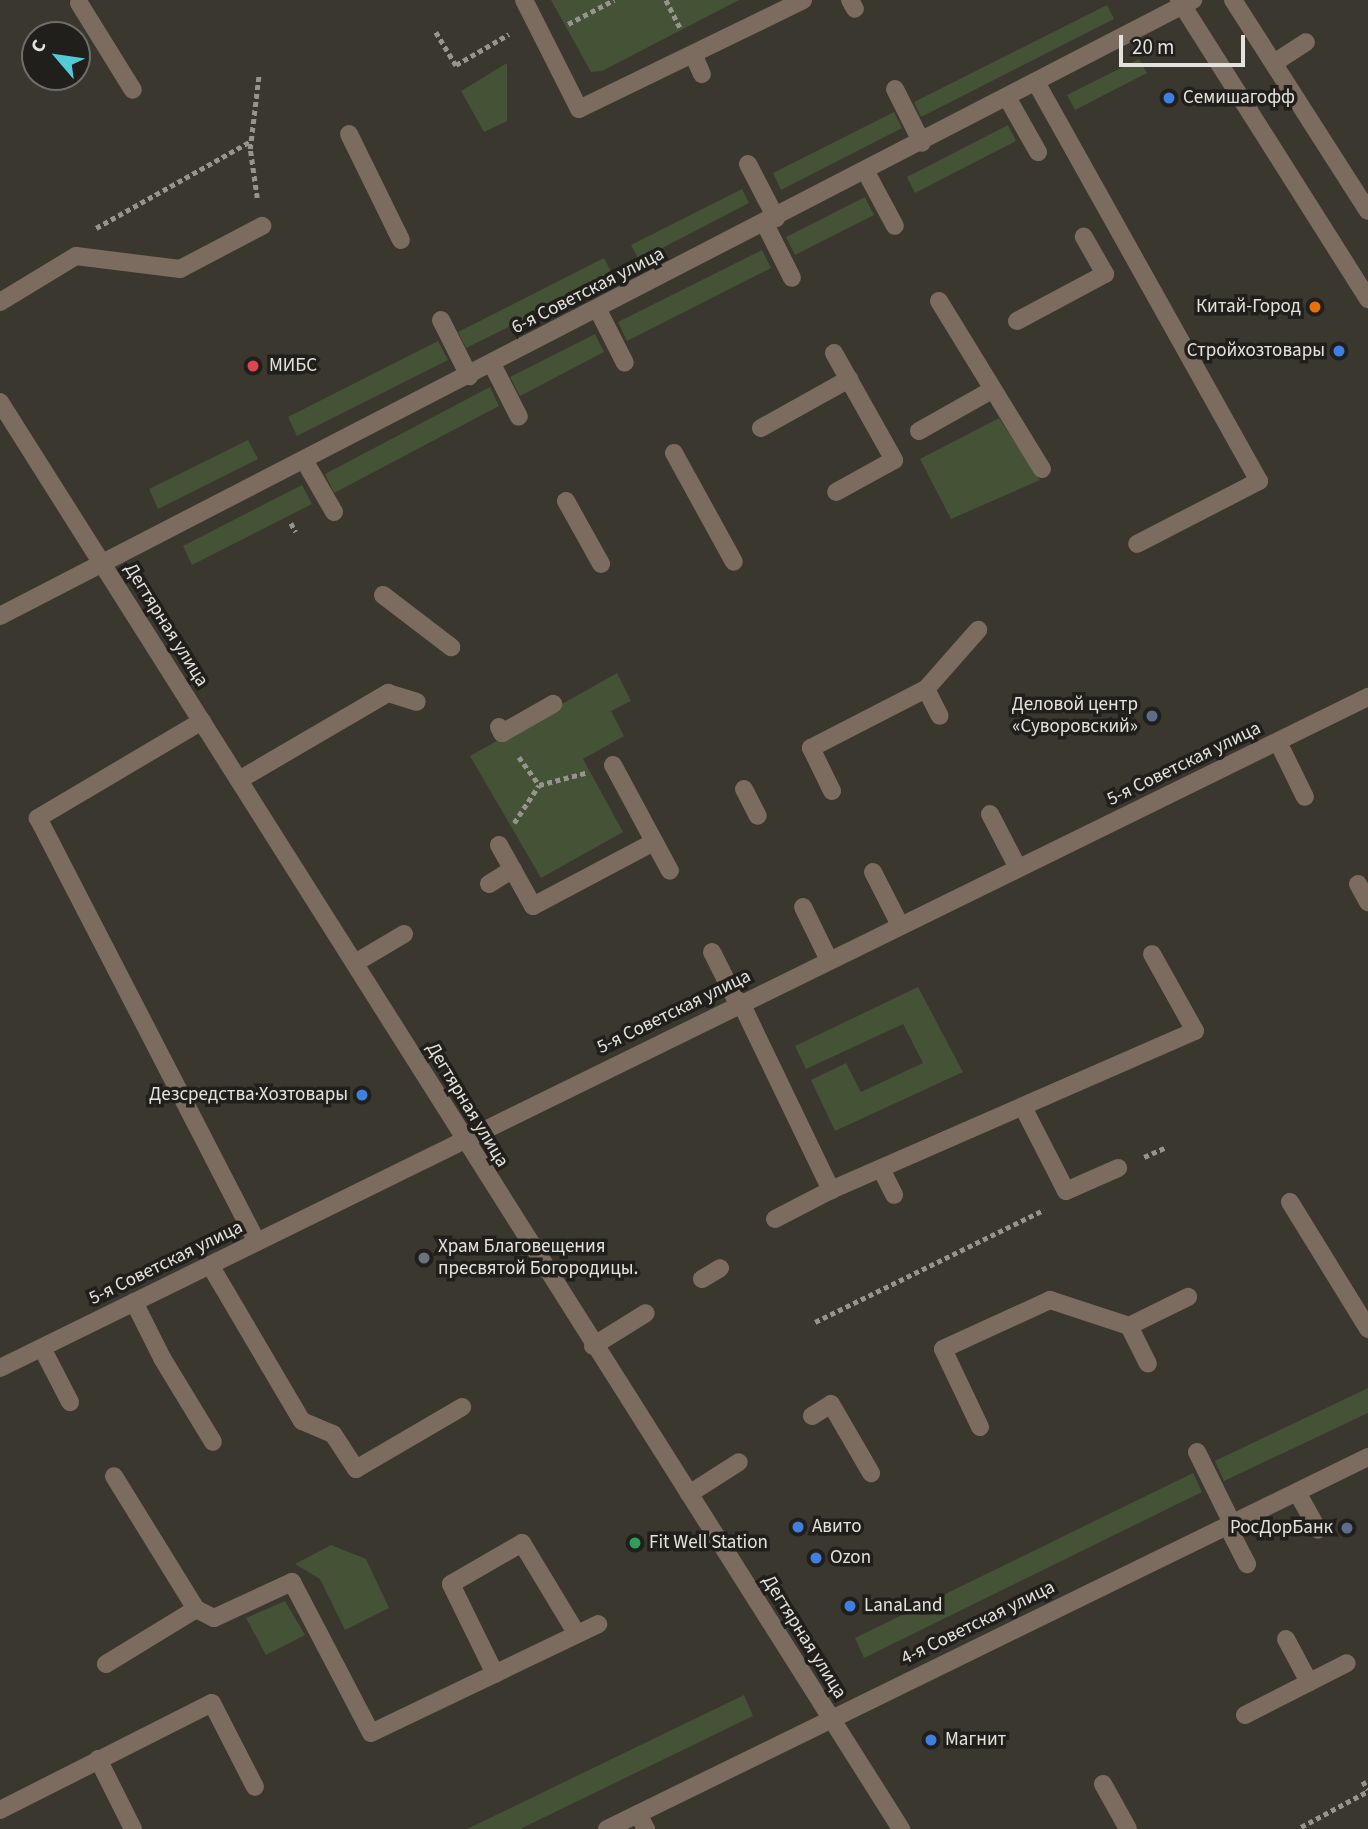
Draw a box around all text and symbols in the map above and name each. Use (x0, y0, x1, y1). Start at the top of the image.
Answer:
north arrow (21, 21, 91, 91)
scale bar (1123, 21, 1249, 65)
text: 20 m (1132, 32, 1174, 62)
text: С (24, 35, 53, 58)
place label: Семишагофф (1183, 87, 1295, 109)
marker: Семишагофф (1161, 90, 1177, 106)
street label: 6-я Советская улица (508, 243, 668, 339)
place label: Китай-Город (1196, 296, 1301, 318)
marker: Китай-Город (1307, 299, 1323, 315)
place label: Стройхозтовары (1187, 340, 1325, 362)
marker: Стройхозтовары (1331, 343, 1347, 359)
place label: МИБС (269, 355, 317, 377)
marker: МИБС (243, 356, 263, 376)
street label: Дегтярная улица (119, 559, 213, 691)
place label: Деловой центр «Суворовский» (1011, 694, 1138, 738)
marker: Деловой центр «Суворовский» (1144, 708, 1160, 724)
street label: 5-я Советская улица (1103, 717, 1265, 811)
street label: 5-я Советская улица (593, 965, 755, 1059)
street label: Дегтярная улица (421, 1038, 513, 1172)
place label: Дезсредства·Хозтовары (149, 1084, 348, 1106)
marker: Дезсредства·Хозтовары (354, 1087, 370, 1103)
street label: 5-я Советская улица (85, 1216, 247, 1310)
place label: Храм Благовещения пресвятой Богородицы. (438, 1236, 638, 1280)
marker: Храм Благовещения пресвятой Богородицы. (416, 1250, 432, 1266)
place label: Авито (812, 1516, 862, 1538)
place label: РосДорБанк (1230, 1517, 1333, 1539)
marker: Авито (790, 1519, 806, 1535)
marker: РосДорБанк (1339, 1520, 1355, 1536)
place label: Fit Well Station (649, 1532, 768, 1554)
marker: Fit Well Station (627, 1535, 643, 1551)
place label: Ozon (830, 1547, 871, 1569)
marker: Ozon (808, 1550, 824, 1566)
street label: Дегтярная улица (757, 1571, 851, 1703)
street label: 4-я Советская улица (897, 1576, 1059, 1670)
place label: LanaLand (864, 1595, 943, 1617)
marker: LanaLand (842, 1598, 858, 1614)
place label: Магнит (945, 1729, 1006, 1751)
marker: Магнит (923, 1732, 939, 1748)

